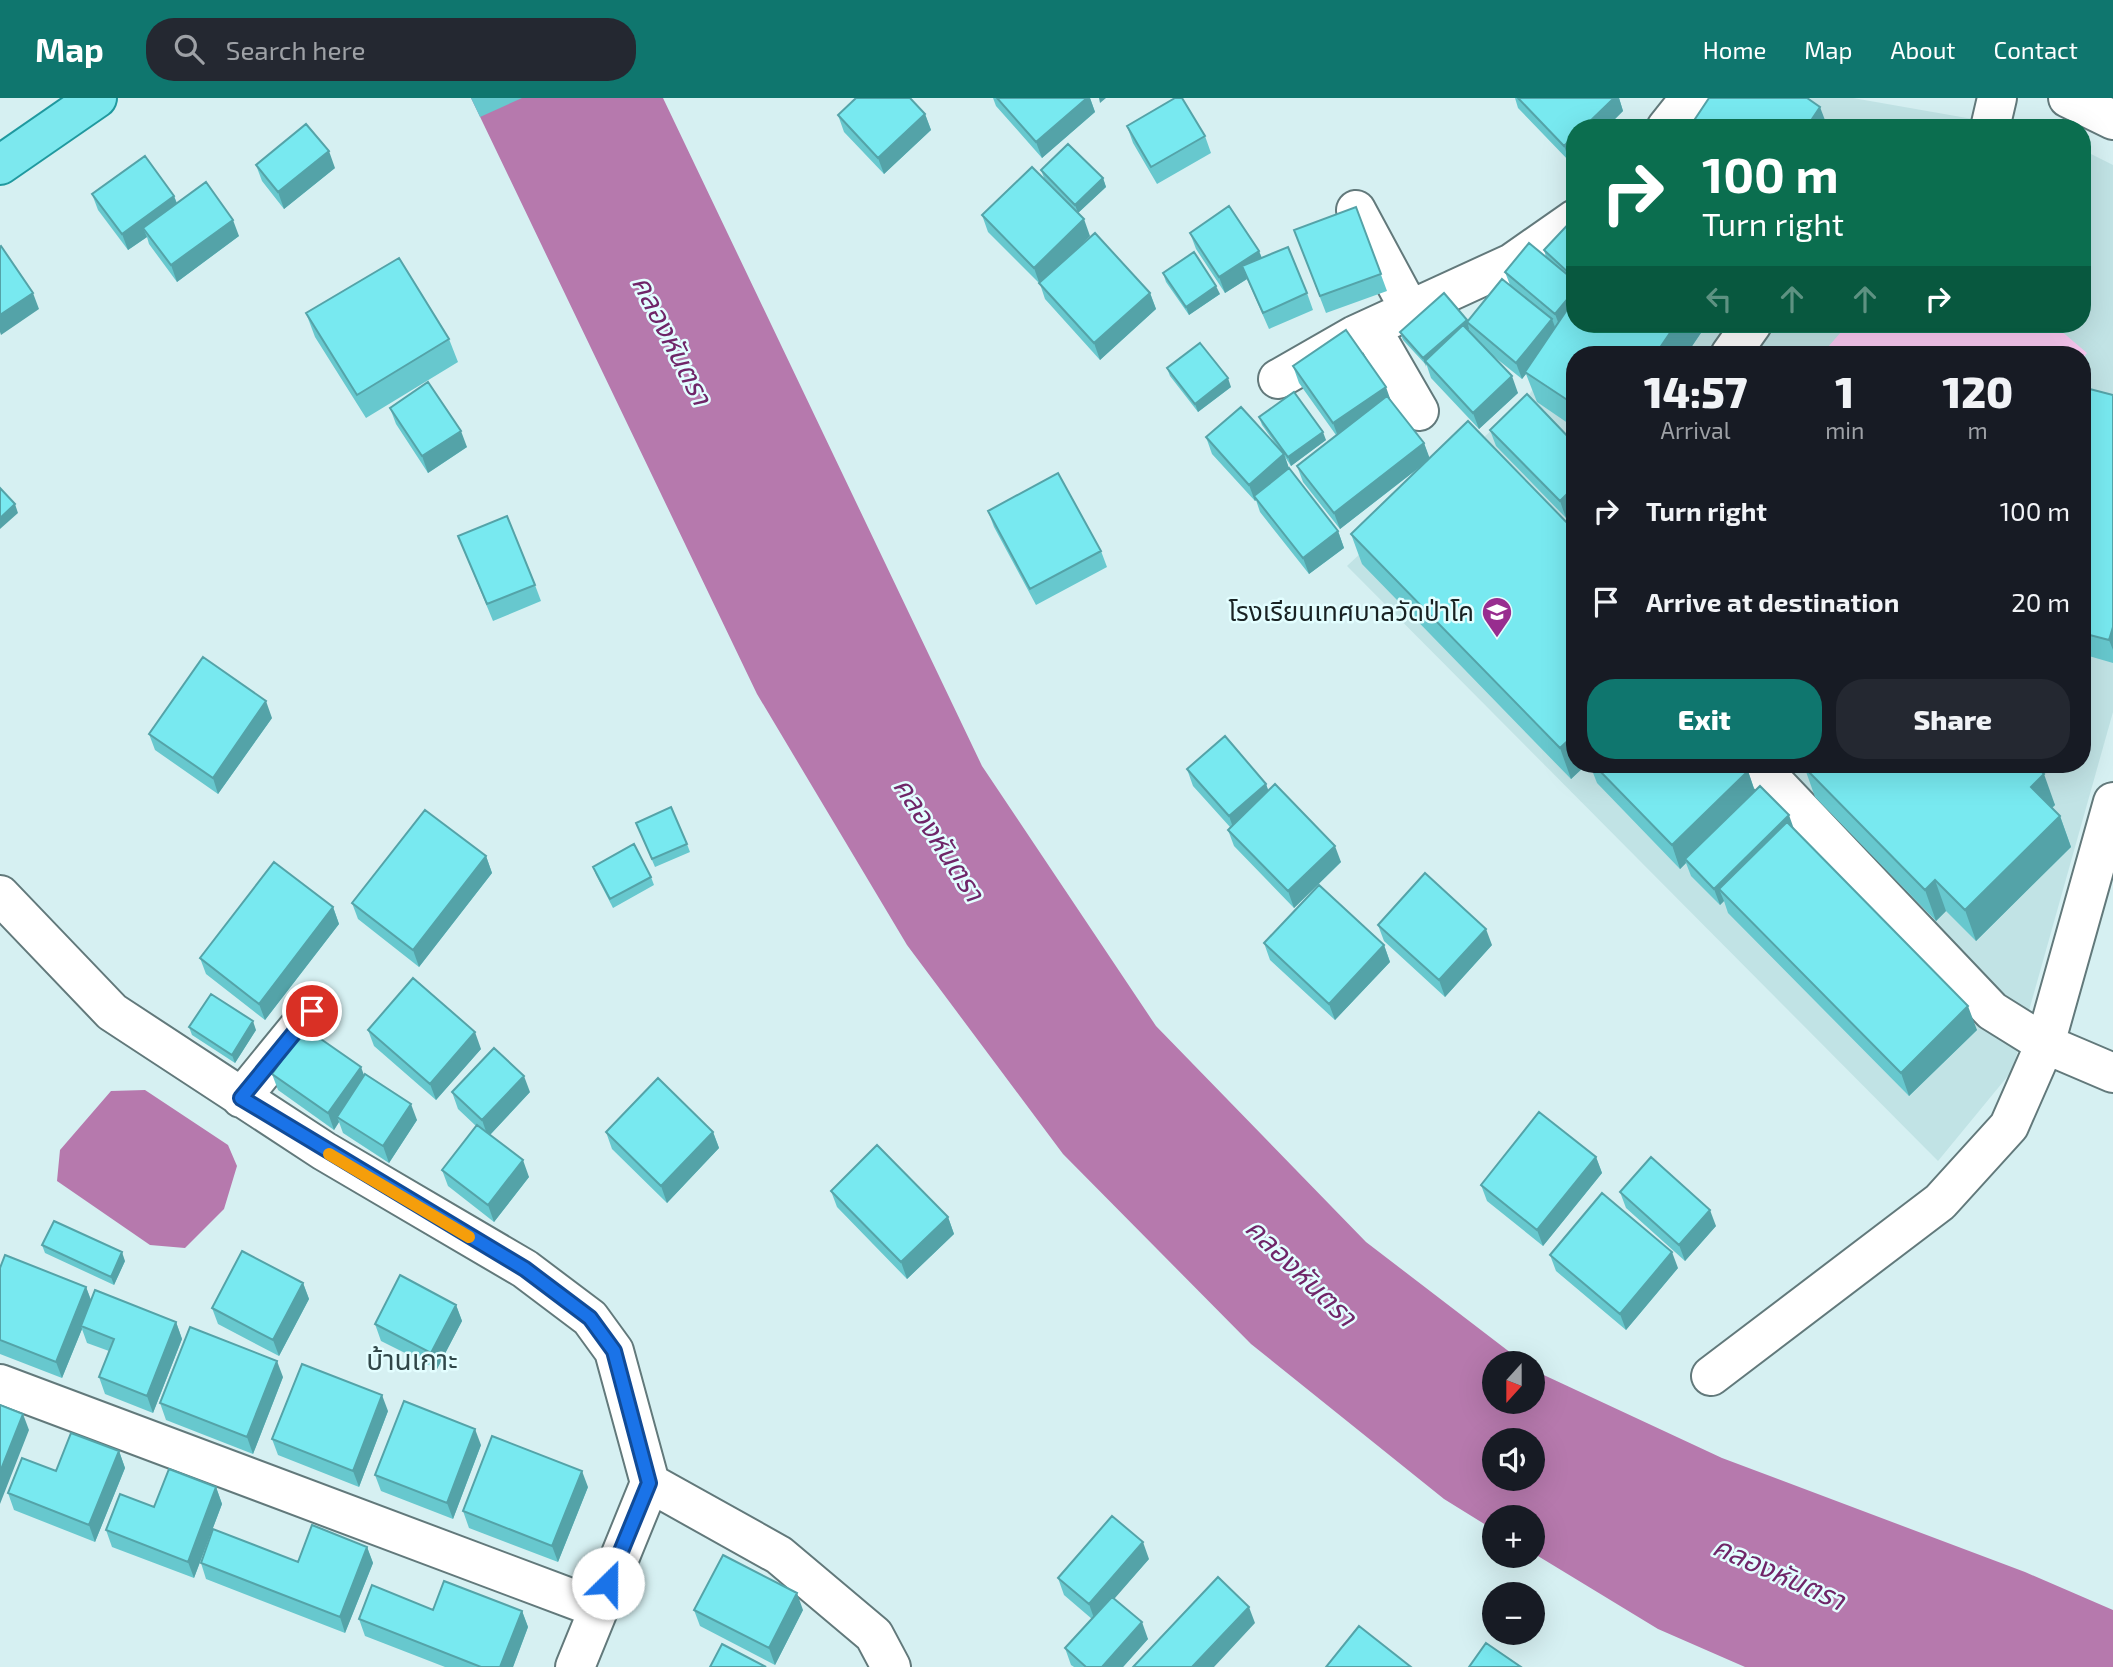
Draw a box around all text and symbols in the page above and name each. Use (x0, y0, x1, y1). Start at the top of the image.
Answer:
search box (146, 18, 636, 81)
text: Map (35, 29, 104, 69)
icon: search (170, 30, 208, 68)
text: Search here (226, 34, 365, 65)
text: Home (1703, 35, 1766, 64)
text: Map (1804, 35, 1852, 64)
text: About (1890, 35, 1956, 64)
text: Contact (1994, 35, 2078, 64)
text: 100 m (1702, 144, 1839, 203)
icon: right (1587, 147, 1678, 238)
text: Turn right (1702, 204, 1844, 242)
water label: คลองหันตรา (626, 269, 721, 411)
icon: left (1700, 280, 1738, 318)
icon: ahead (1773, 280, 1811, 318)
icon: ahead (1846, 280, 1884, 318)
icon: right (1919, 280, 1957, 318)
text: 14:57 (1644, 366, 1747, 416)
text: 1 (1835, 366, 1854, 416)
text: 120 (1942, 366, 2013, 416)
text: Arrival (1661, 416, 1731, 444)
text: min (1825, 416, 1864, 444)
text: m (1968, 416, 1988, 444)
icon: right (1587, 492, 1625, 530)
text: Turn right (1646, 495, 1767, 526)
text: 100 m (2000, 495, 2070, 526)
icon: arrive (1587, 583, 1625, 621)
text: Arrive at destination (1646, 586, 1899, 617)
text: 20 m (2011, 586, 2070, 617)
place label: โรงเรียนเทศบาลวัดป่าโค (1228, 595, 1474, 626)
school or university icon: โรงเรียนเทศบาลวัดป่าโค (1480, 595, 1514, 639)
button: Exit (1587, 679, 1822, 759)
button: Share (1836, 679, 2070, 759)
water label: คลองหันตรา (887, 770, 993, 908)
pin (282, 981, 342, 1041)
icon: arrive (293, 992, 331, 1030)
water label: คลองหันตรา (1239, 1210, 1365, 1334)
district label: บ้านเกาะ (366, 1342, 458, 1376)
north arrow (1482, 1351, 1545, 1414)
map controls (1482, 1351, 1545, 1645)
button: sound (1482, 1428, 1545, 1491)
button: + (1482, 1505, 1545, 1568)
water label: คลองหันตรา (1708, 1528, 1852, 1617)
position arrow (571, 1546, 645, 1620)
button: − (1482, 1582, 1545, 1645)

